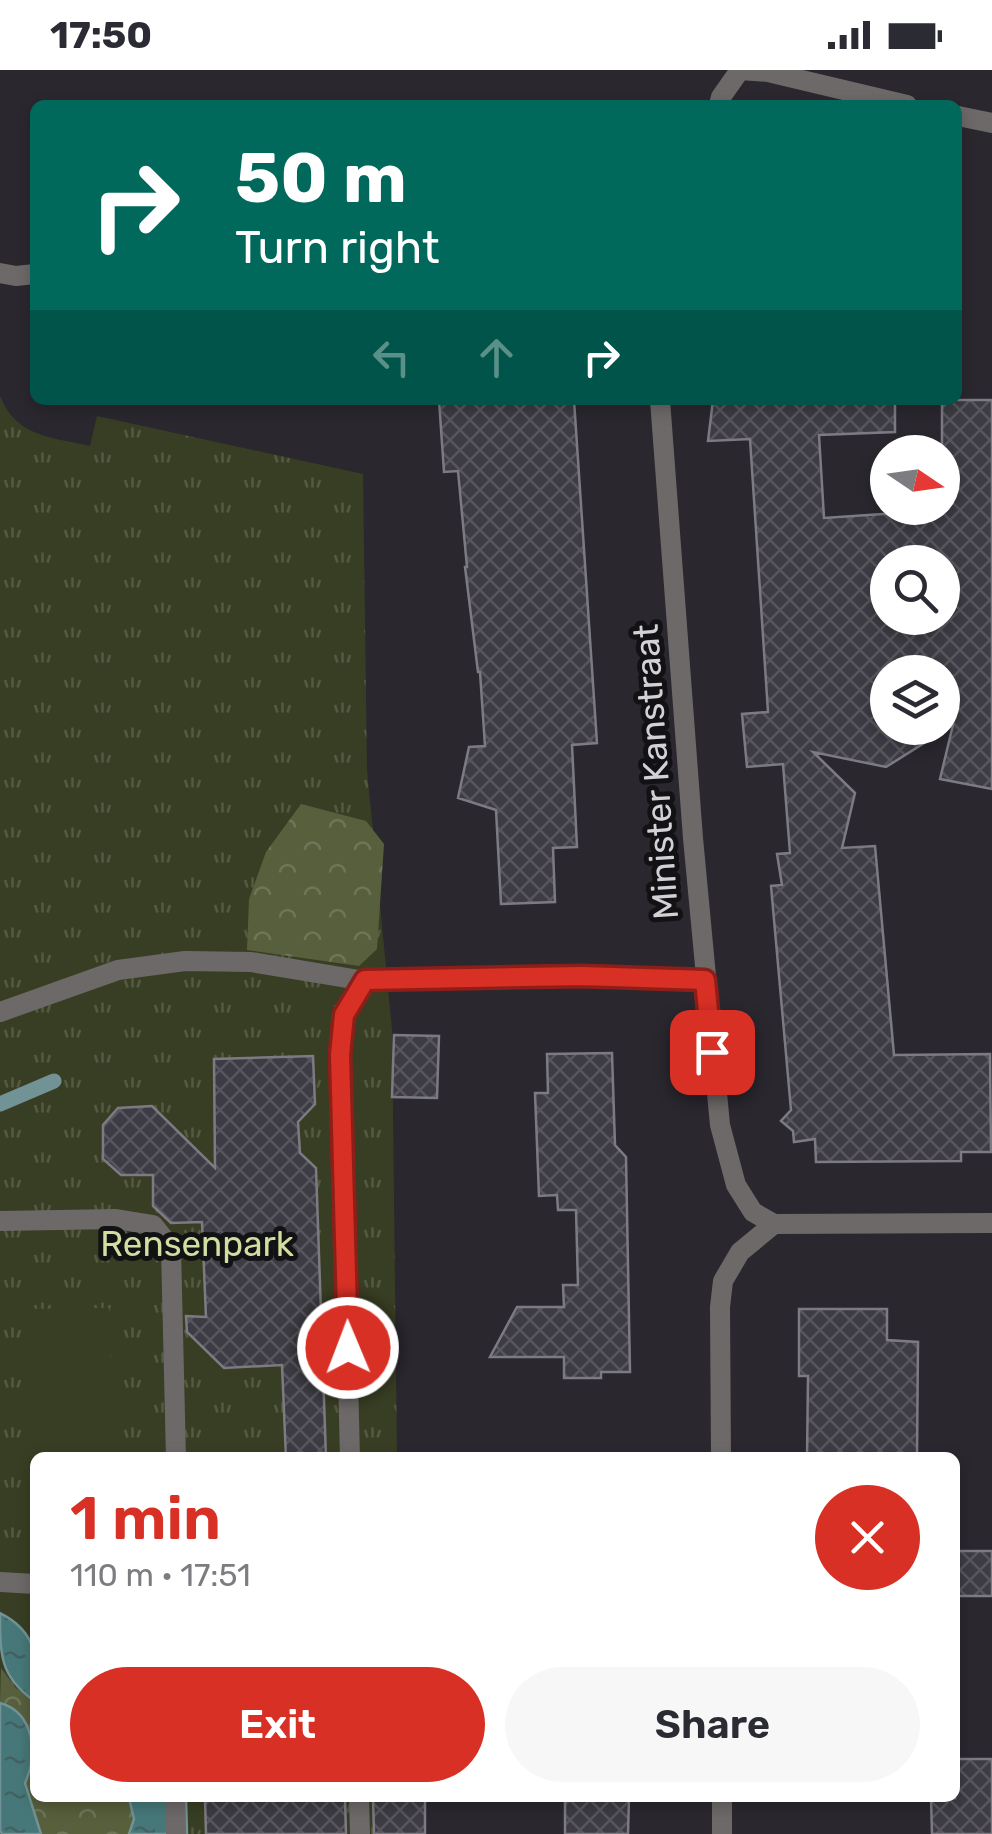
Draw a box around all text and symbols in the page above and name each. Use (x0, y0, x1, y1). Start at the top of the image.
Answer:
text: 17:50 (50, 12, 152, 58)
text: 50 m (235, 137, 407, 220)
icon: right (70, 140, 200, 270)
text: Turn right (235, 221, 439, 274)
icon: left (364, 330, 419, 385)
icon: ahead (469, 330, 524, 385)
icon: right (574, 330, 629, 385)
north arrow (870, 435, 960, 525)
map controls (870, 435, 960, 745)
button: search (870, 545, 960, 635)
street label: Minister Kanstraat (625, 623, 687, 921)
button: layers (870, 655, 960, 745)
pin (670, 1010, 755, 1095)
icon: arrive (685, 1025, 740, 1080)
park label: Rensenpark (100, 1223, 294, 1265)
position arrow (296, 1296, 400, 1400)
text: 1 min (70, 1483, 221, 1554)
button: close (815, 1485, 920, 1590)
text: 110 m · 17:51 (70, 1556, 251, 1594)
button: Exit (70, 1667, 485, 1782)
button: Share (505, 1667, 920, 1782)

